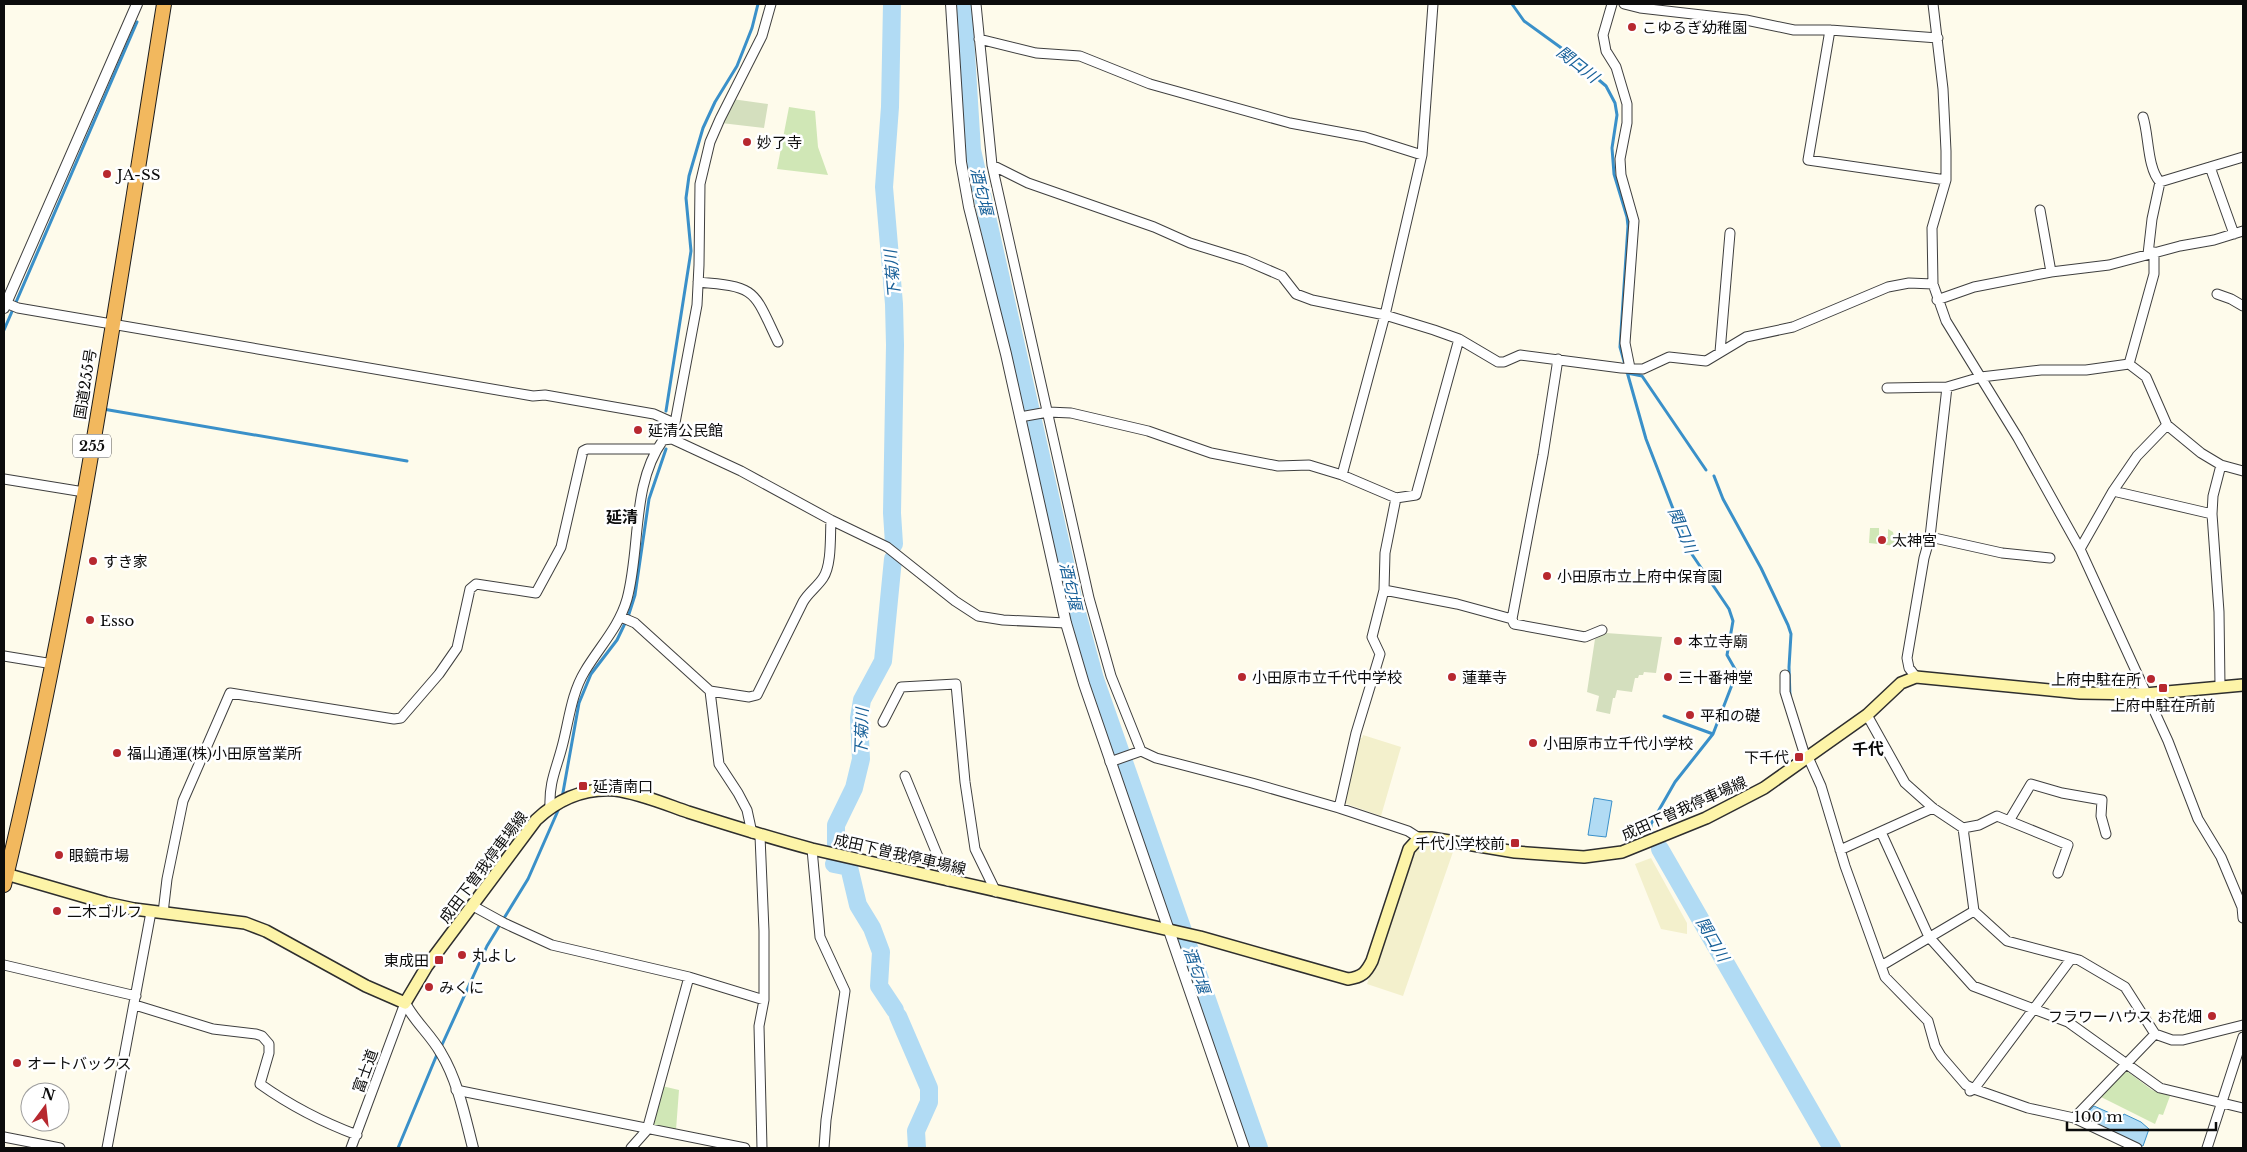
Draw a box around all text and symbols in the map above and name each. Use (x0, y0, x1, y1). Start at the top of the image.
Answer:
place label: こゆるぎ幼稚園 (1642, 18, 1747, 37)
marker: こゆるぎ幼稚園 (1626, 21, 1638, 33)
water label: 関口川 (1553, 41, 1605, 88)
place label: 妙了寺 (757, 133, 802, 152)
marker: 妙了寺 (741, 136, 753, 148)
place label: JA-SS (115, 165, 160, 184)
water label: 酒匂堰 (967, 165, 998, 220)
marker: JA-SS (101, 168, 113, 180)
water label: 下菊川 (880, 247, 904, 299)
street label: 国道255号 (70, 347, 100, 421)
place label: 延清公民館 (648, 421, 723, 440)
marker: 延清公民館 (632, 424, 644, 436)
road number: 255 (73, 434, 111, 458)
water label: 関口川 (1664, 504, 1702, 558)
district label: 延清 (606, 507, 638, 527)
place label: 太神宮 (1892, 531, 1937, 550)
marker: 太神宮 (1876, 534, 1888, 546)
place label: すき家 (103, 552, 148, 571)
marker: すき家 (87, 555, 99, 567)
water label: 酒匂堰 (1056, 560, 1087, 615)
place label: 小田原市立上府中保育園 (1557, 567, 1722, 586)
marker: 小田原市立上府中保育園 (1541, 570, 1553, 582)
place label: Esso (100, 611, 135, 630)
marker: Esso (84, 614, 96, 626)
place label: 本立寺廟 (1688, 632, 1748, 651)
marker: 本立寺廟 (1672, 635, 1684, 647)
place label: 小田原市立千代中学校 (1252, 668, 1402, 687)
place label: 蓮華寺 (1462, 668, 1507, 687)
place label: 三十番神堂 (1678, 668, 1753, 687)
place label: 上府中駐在所 (2051, 670, 2141, 689)
marker: 小田原市立千代中学校 (1236, 671, 1248, 683)
marker: 蓮華寺 (1446, 671, 1458, 683)
marker: 三十番神堂 (1662, 671, 1674, 683)
marker: 上府中駐在所 (2145, 673, 2157, 685)
marker: 上府中駐在所前 (2157, 682, 2169, 694)
place label: 上府中駐在所前 (2110, 696, 2216, 715)
water label: 下菊川 (850, 706, 872, 756)
place label: 平和の礎 (1700, 706, 1760, 725)
marker: 平和の礎 (1684, 709, 1696, 721)
place label: 小田原市立千代小学校 (1543, 734, 1693, 753)
marker: 小田原市立千代小学校 (1527, 737, 1539, 749)
district label: 千代 (1852, 739, 1884, 759)
place label: 福山通運(株)小田原営業所 (127, 744, 302, 763)
marker: 福山通運(株)小田原営業所 (111, 747, 123, 759)
place label: 下千代 (1744, 748, 1789, 767)
marker: 下千代 (1793, 751, 1805, 763)
street label: 成田下曽我停車場線 (1618, 772, 1750, 844)
place label: 延清南口 (593, 777, 653, 796)
marker: 延清南口 (577, 780, 589, 792)
street label: 成田下曽我停車場線 (435, 807, 531, 927)
street label: 成田下曽我停車場線 (832, 830, 968, 878)
place label: 千代小学校前 (1415, 834, 1505, 853)
marker: 千代小学校前 (1509, 837, 1521, 849)
place label: 眼鏡市場 (69, 846, 129, 865)
marker: 眼鏡市場 (53, 849, 65, 861)
place label: 二木ゴルフ (67, 902, 142, 921)
marker: 二木ゴルフ (51, 905, 63, 917)
water label: 関口川 (1692, 913, 1735, 967)
water label: 酒匂堰 (1180, 944, 1215, 999)
place label: 丸よし (472, 946, 517, 965)
marker: 丸よし (456, 949, 468, 961)
place label: 東成田 (384, 951, 429, 970)
marker: 東成田 (433, 954, 445, 966)
place label: みくに (439, 978, 484, 997)
marker: みくに (423, 981, 435, 993)
place label: フラワーハウス お花畑 (2048, 1007, 2202, 1026)
marker: フラワーハウス お花畑 (2206, 1010, 2218, 1022)
street label: 富士道 (348, 1047, 382, 1095)
place label: オートバックス (27, 1054, 132, 1073)
marker: オートバックス (11, 1057, 23, 1069)
north arrow (20, 1082, 70, 1132)
text: N (40, 1084, 57, 1105)
scale bar (2067, 1100, 2216, 1132)
text: 100 m (2074, 1107, 2123, 1126)

